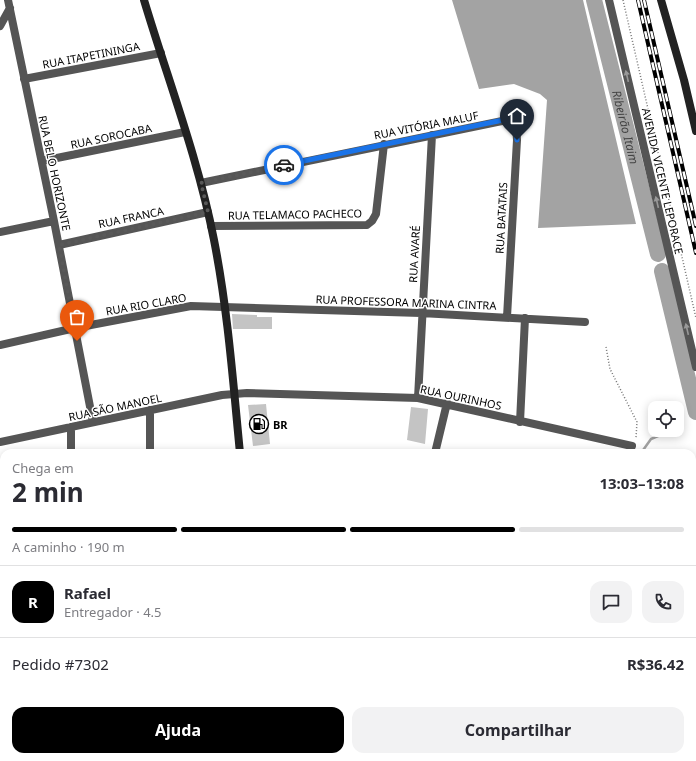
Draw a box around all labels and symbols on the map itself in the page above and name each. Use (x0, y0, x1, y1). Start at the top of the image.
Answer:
street label: RUA ITAPETININGA (41, 38, 142, 72)
one-way arrow (623, 70, 629, 82)
water label: Ribeirão Itaim (609, 88, 643, 166)
pin (500, 99, 534, 140)
street label: AVENIDA VICENTE LEPORACE (639, 106, 687, 256)
street label: RUA VITÓRIA MALUF (372, 107, 480, 143)
street label: RUA BELO HORIZONTE (35, 114, 75, 232)
street label: RUA SOROCABA (69, 120, 154, 152)
courier (264, 145, 304, 185)
street label: RUA BATATAIS (492, 182, 510, 254)
one-way arrow (653, 196, 659, 208)
street label: RUA FRANCA (97, 203, 166, 231)
street label: RUA TELAMACO PACHECO (228, 205, 362, 223)
street label: RUA AVARÉ (405, 225, 423, 283)
street label: RUA RIO CLARO (104, 290, 188, 318)
street label: RUA PROFESSORA MARINA CINTRA (315, 291, 498, 313)
pin (60, 300, 94, 341)
one-way arrow (684, 323, 690, 335)
street label: RUA OURINHOS (419, 381, 503, 413)
street label: RUA SÃO MANOEL (67, 390, 163, 424)
fuel station icon: BR (248, 413, 270, 435)
place label: BR (273, 417, 288, 432)

